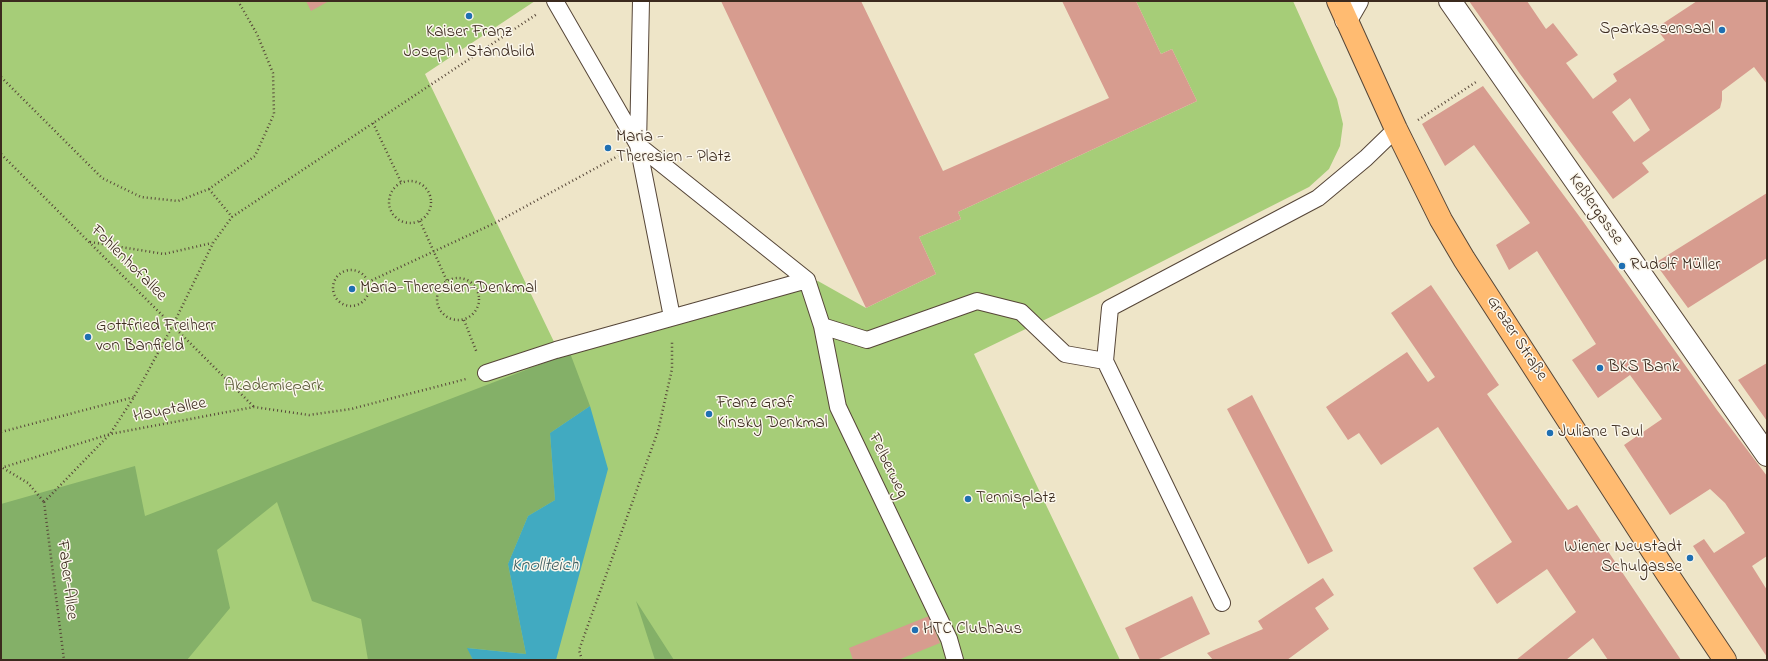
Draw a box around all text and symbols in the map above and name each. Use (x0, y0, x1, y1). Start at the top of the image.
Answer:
marker: Kaiser Franz Joseph I Standbild (464, 11, 474, 21)
place label: Sparkassensaal (1600, 20, 1714, 40)
place label: Kaiser Franz Joseph I Standbild (404, 23, 534, 63)
marker: Sparkassensaal (1717, 25, 1727, 35)
place label: Maria - Theresien - Platz (616, 128, 731, 168)
marker: Maria - Theresien - Platz (603, 143, 613, 153)
street label: Keßlergasse (1563, 170, 1627, 250)
street label: Fohlenhofallee (86, 222, 170, 306)
place label: Rudolf Müller (1630, 256, 1721, 276)
marker: Rudolf Müller (1617, 261, 1627, 271)
place label: Maria-Theresien-Denkmal (360, 279, 537, 299)
marker: Maria-Theresien-Denkmal (347, 284, 357, 294)
street label: Grazer Straße (1481, 293, 1551, 385)
place label: Gottfried Freiherr von Banfield (96, 317, 216, 357)
marker: Gottfried Freiherr von Banfield (83, 332, 93, 342)
place label: BKS Bank (1608, 358, 1679, 378)
marker: BKS Bank (1595, 363, 1605, 373)
park label: Akademiepark (224, 377, 324, 397)
street label: Hauptallee (132, 394, 208, 428)
place label: Franz Graf Kinsky Denkmal (717, 394, 828, 434)
marker: Franz Graf Kinsky Denkmal (704, 409, 714, 419)
place label: Juliane Taul (1558, 423, 1643, 443)
marker: Juliane Taul (1545, 428, 1555, 438)
street label: Felberweg (863, 430, 911, 502)
place label: Tennisplatz (976, 489, 1055, 509)
marker: Tennisplatz (963, 494, 973, 504)
place label: Wiener Neustadt Schulgasse (1564, 538, 1682, 578)
street label: Faber-Allee (51, 539, 81, 621)
marker: Wiener Neustadt Schulgasse (1685, 553, 1695, 563)
water label: Knollteich (512, 556, 578, 578)
place label: HTC Clubhaus (923, 620, 1022, 640)
marker: HTC Clubhaus (910, 625, 920, 635)

